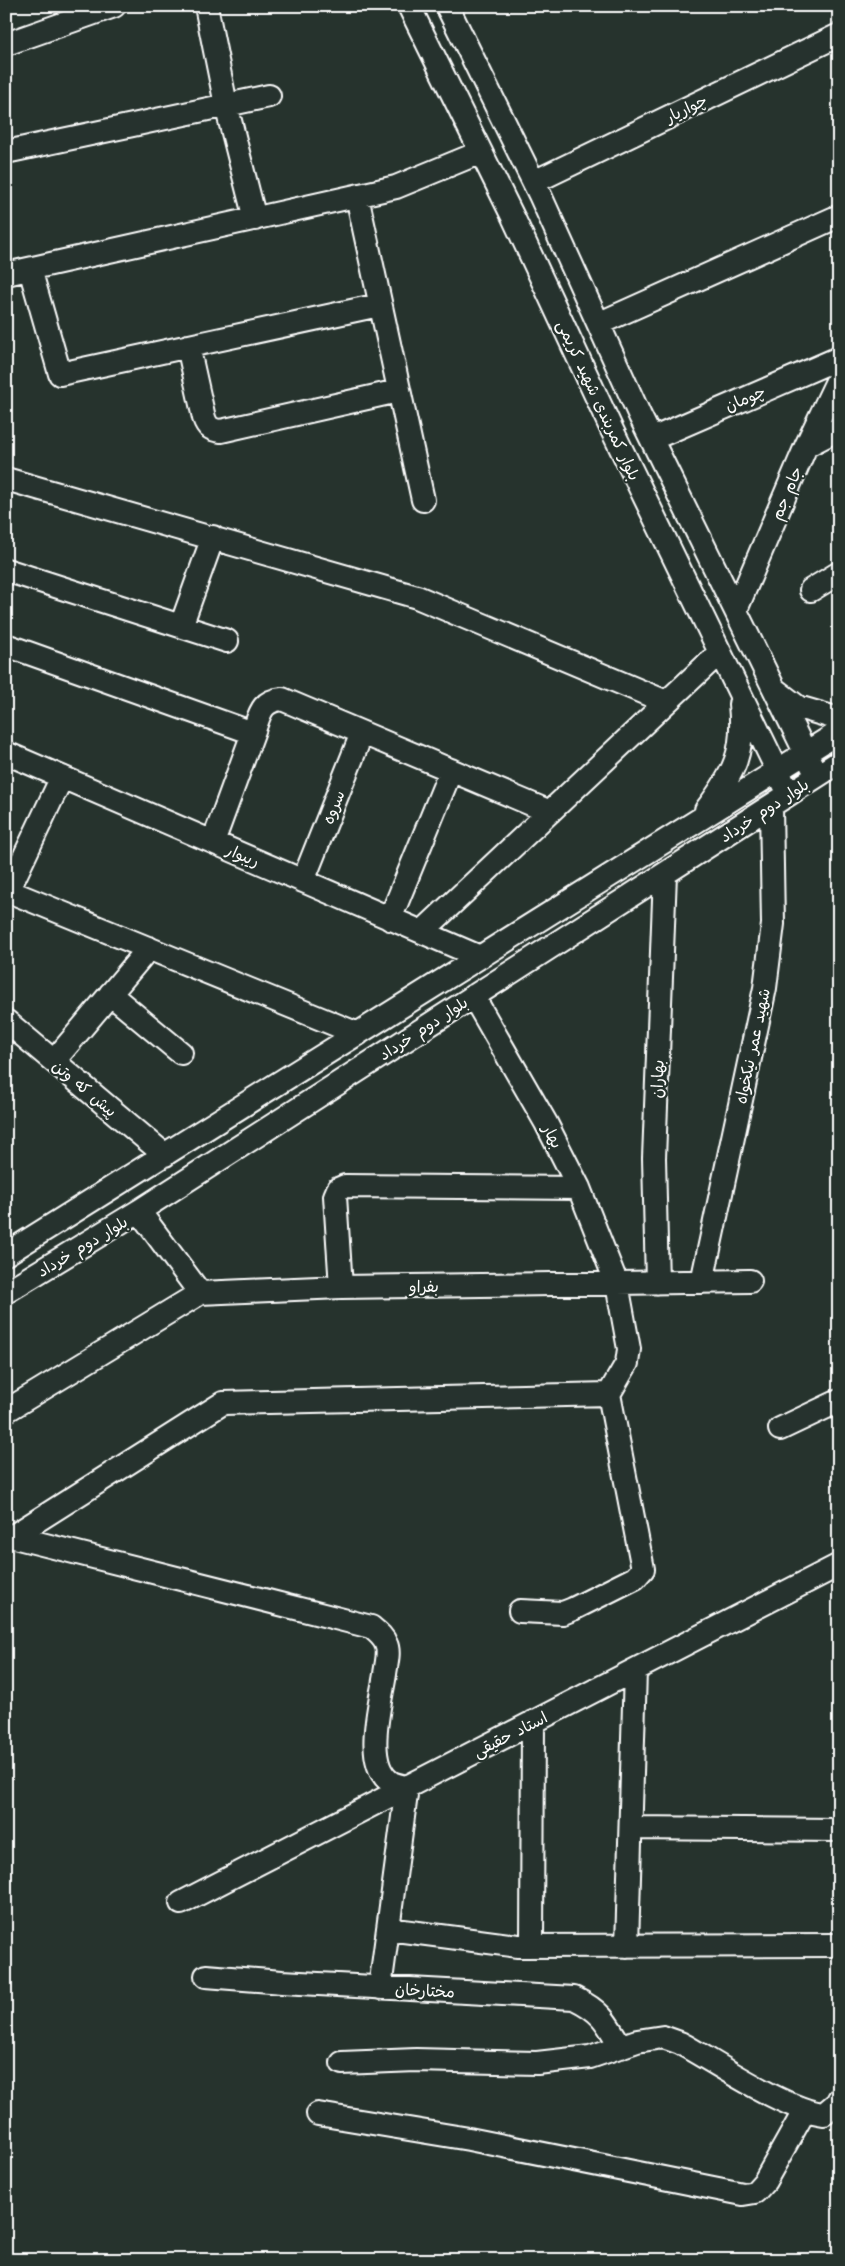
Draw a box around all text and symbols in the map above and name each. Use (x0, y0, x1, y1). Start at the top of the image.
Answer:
street label: چواریار (661, 89, 711, 129)
street label: بلوار کمربندی شهید کریمی (551, 317, 645, 484)
street label: چومان (722, 381, 769, 417)
street label: جام جم (766, 463, 809, 524)
street label: بلوار دوم خرداد (716, 774, 814, 849)
street label: سروه (317, 787, 351, 828)
street label: ریبوار (222, 839, 263, 873)
street label: شهید عمر نیکخواه (730, 986, 776, 1106)
street label: بلوار دوم خرداد (375, 992, 473, 1067)
street label: پیش که وتن (47, 1055, 121, 1122)
street label: بهاران (646, 1059, 670, 1099)
street label: بهار (536, 1119, 568, 1152)
street label: بلوار دوم خرداد (33, 1211, 133, 1284)
street label: بفراو (408, 1276, 439, 1298)
street label: استاد حقیقی (470, 1707, 551, 1763)
street label: مختارخان (394, 1978, 455, 2004)

